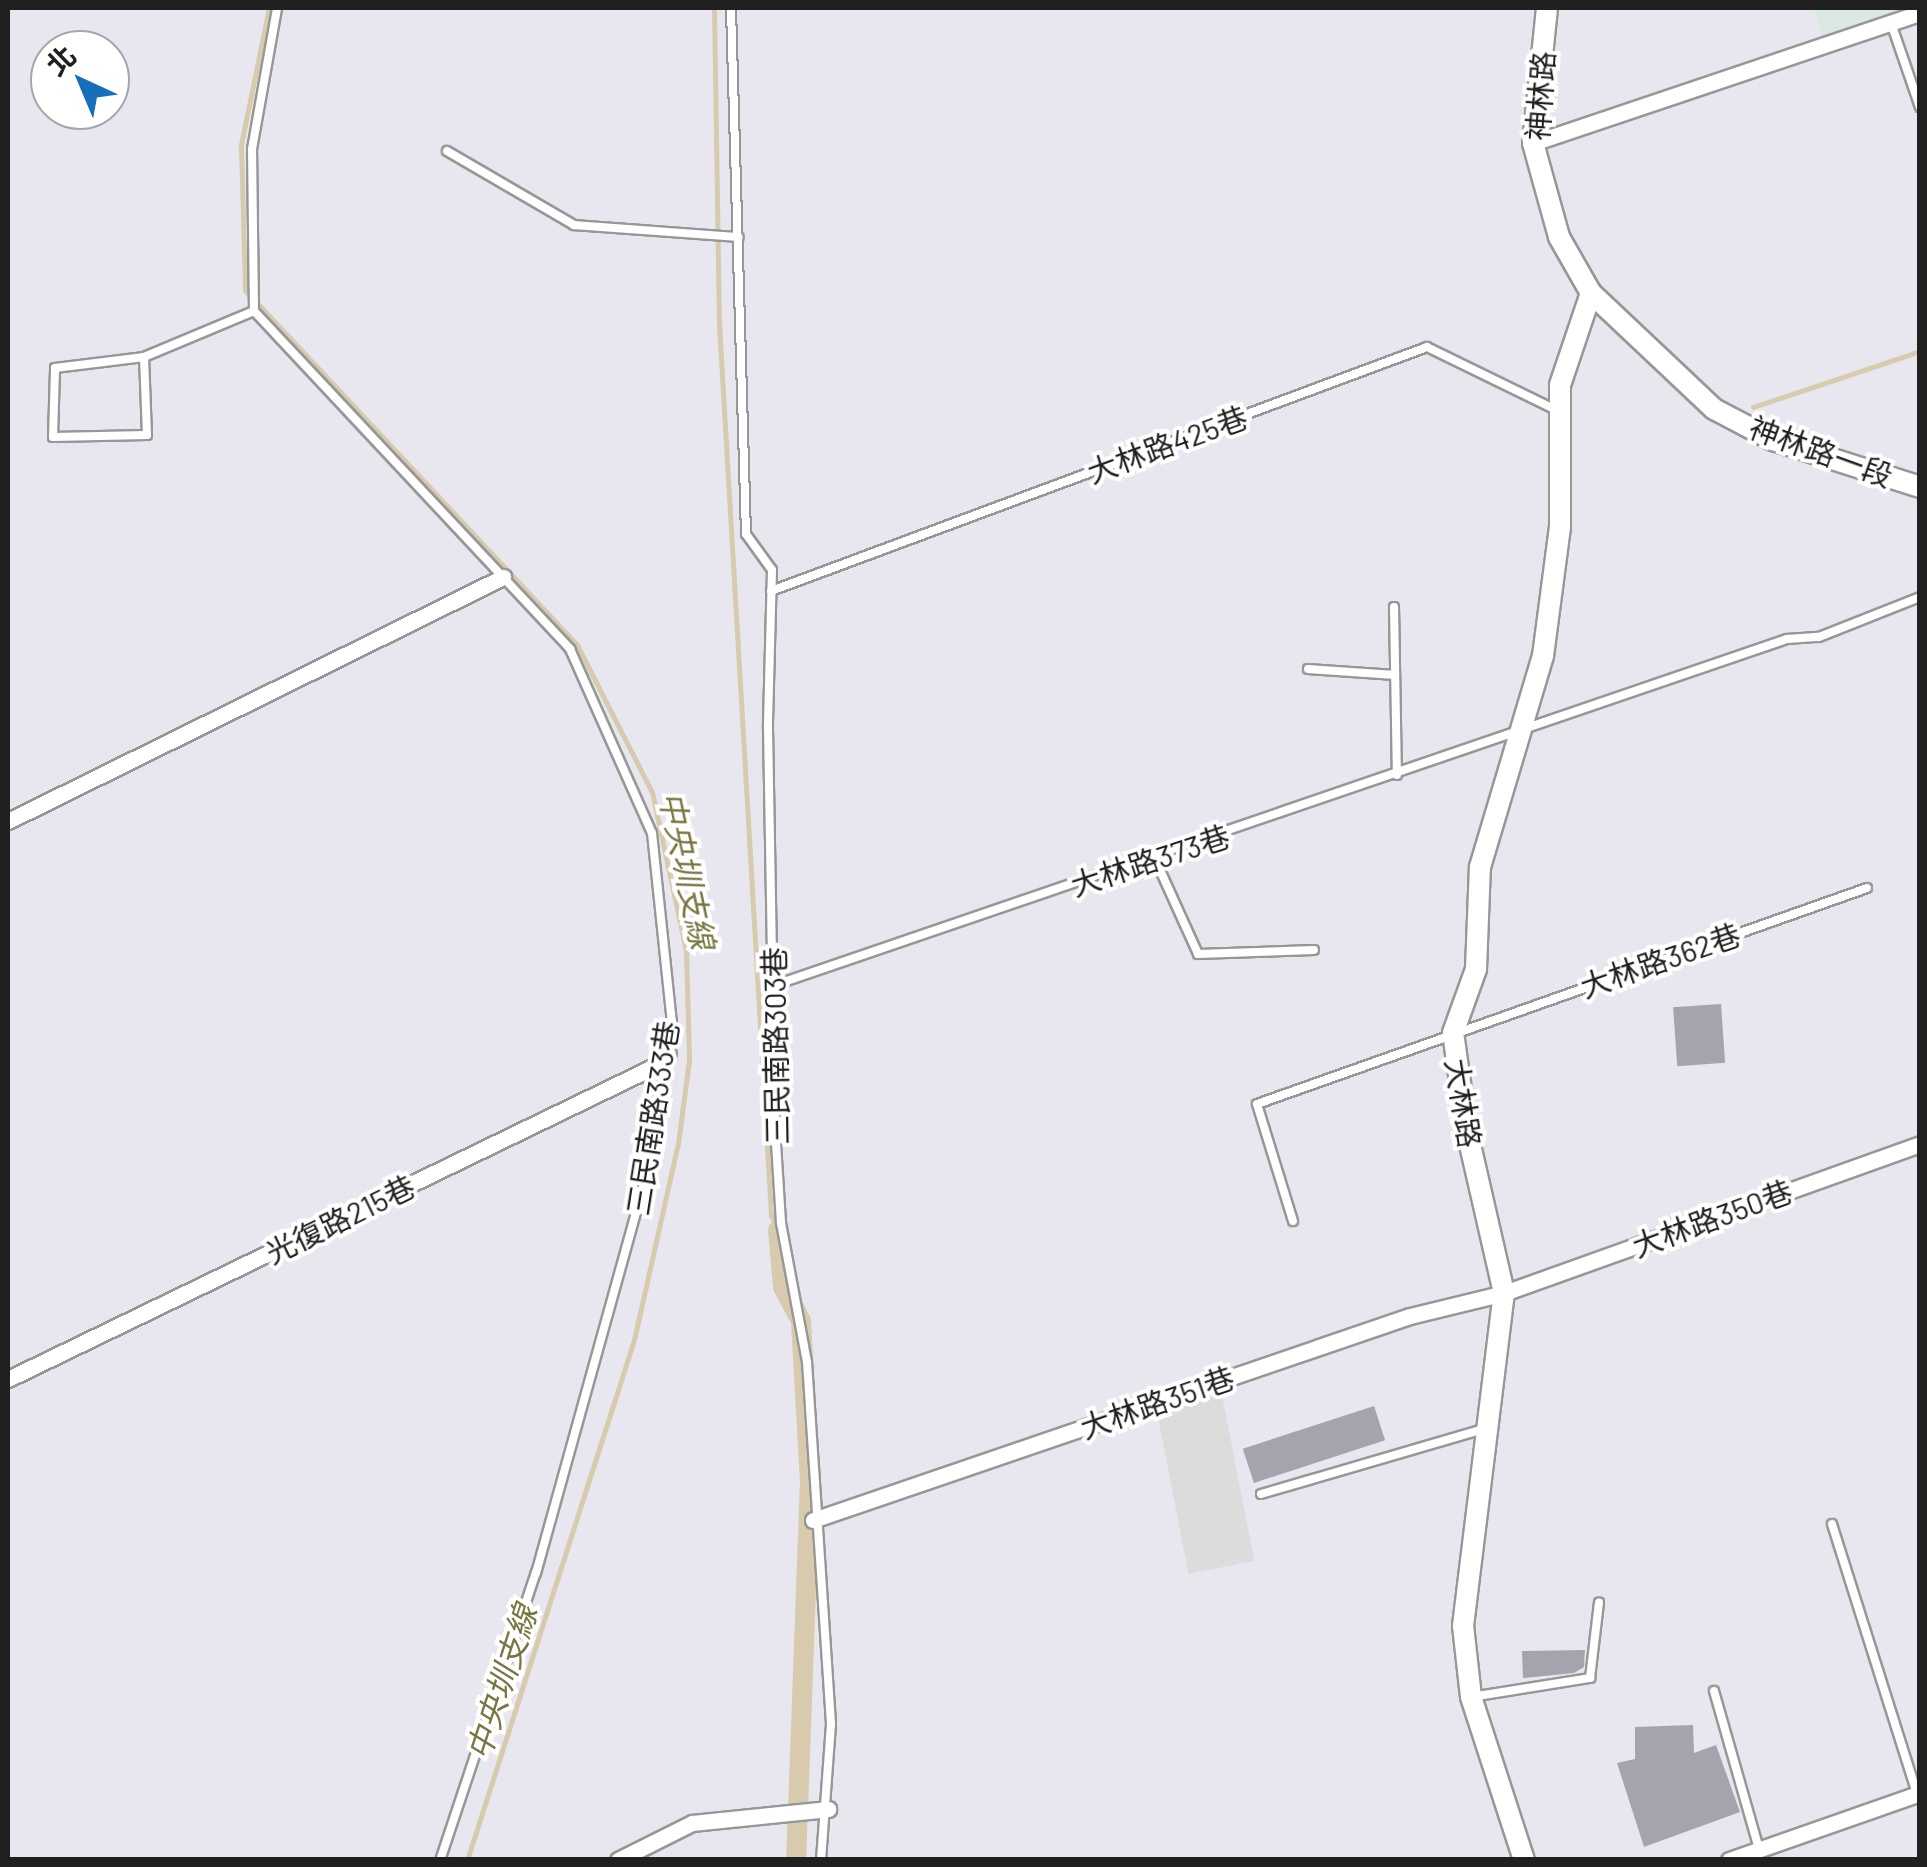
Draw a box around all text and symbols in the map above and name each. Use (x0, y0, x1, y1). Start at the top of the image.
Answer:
north arrow (30, 30, 130, 130)
text: 北 (39, 38, 82, 82)
street label: 神林路 (1519, 50, 1561, 142)
street label: 大林路425巷 (1082, 398, 1252, 490)
street label: 神林路一段 (1744, 408, 1898, 494)
water label: 中央圳支線 (653, 788, 723, 952)
street label: 大林路373巷 (1066, 817, 1234, 903)
street label: 大林路362巷 (1575, 916, 1745, 1004)
street label: 三民南路303巷 (755, 947, 795, 1145)
street label: 三民南路333巷 (619, 1018, 685, 1218)
street label: 大林路 (1439, 1056, 1489, 1150)
street label: 光復路215巷 (259, 1167, 421, 1271)
street label: 大林路350巷 (1627, 1172, 1797, 1264)
street label: 大林路351巷 (1075, 1359, 1239, 1445)
water label: 中央圳支線 (458, 1600, 544, 1764)

